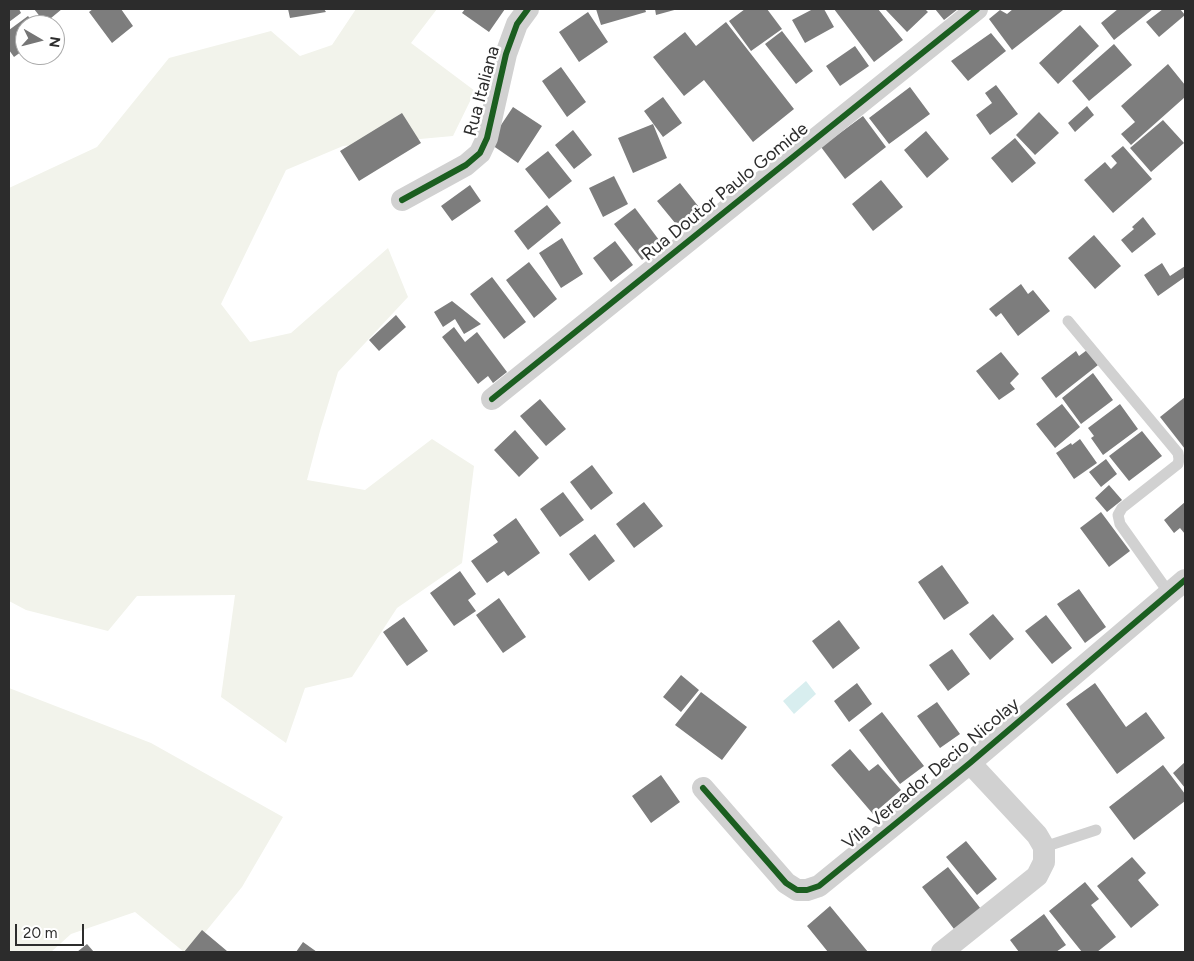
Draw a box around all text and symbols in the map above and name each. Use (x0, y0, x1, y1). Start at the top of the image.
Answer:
north arrow (15, 15, 65, 65)
text: N (45, 35, 64, 49)
street label: Rua Italiana (460, 44, 504, 138)
street label: Rua Doutor Paulo Gomide (637, 118, 813, 266)
street label: Vila Vereador Decio Nicolay (838, 694, 1024, 854)
scale bar (18, 914, 86, 946)
text: 20 m (23, 924, 57, 942)

